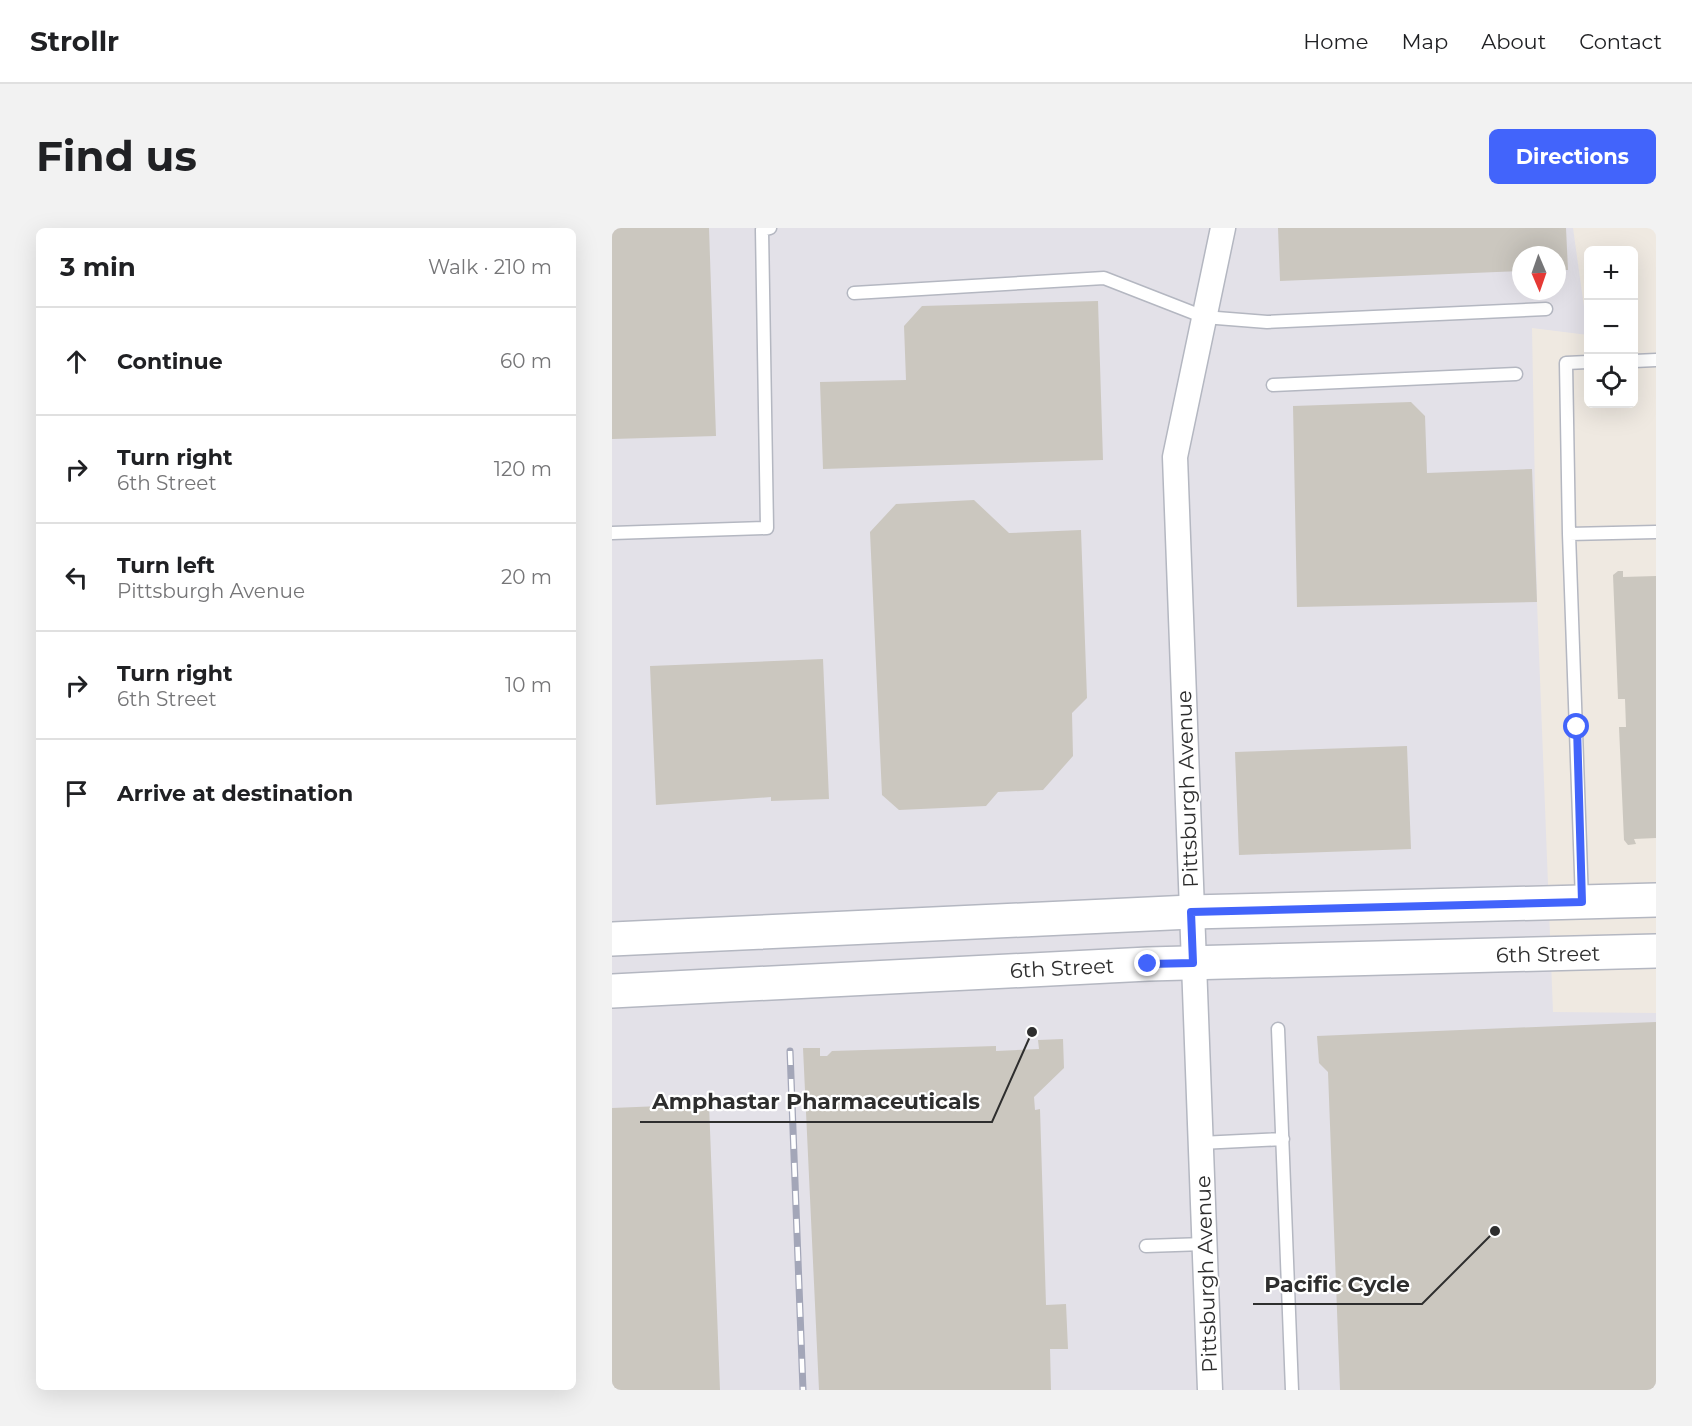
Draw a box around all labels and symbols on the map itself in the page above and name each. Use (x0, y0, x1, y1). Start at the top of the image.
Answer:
north arrow (1512, 246, 1566, 300)
street label: Pittsburgh Avenue (1171, 690, 1203, 888)
route start (1563, 713, 1589, 739)
street label: 6th Street (1496, 941, 1600, 967)
route end (1134, 950, 1160, 976)
street label: 6th Street (1009, 953, 1115, 983)
callout: Amphastar Pharmaceuticals (640, 1082, 992, 1122)
text: Amphastar Pharmaceuticals (651, 1088, 980, 1115)
street label: Pittsburgh Avenue (1190, 1175, 1222, 1373)
callout: Pacific Cycle (1253, 1264, 1422, 1304)
text: Pacific Cycle (1264, 1271, 1410, 1298)

